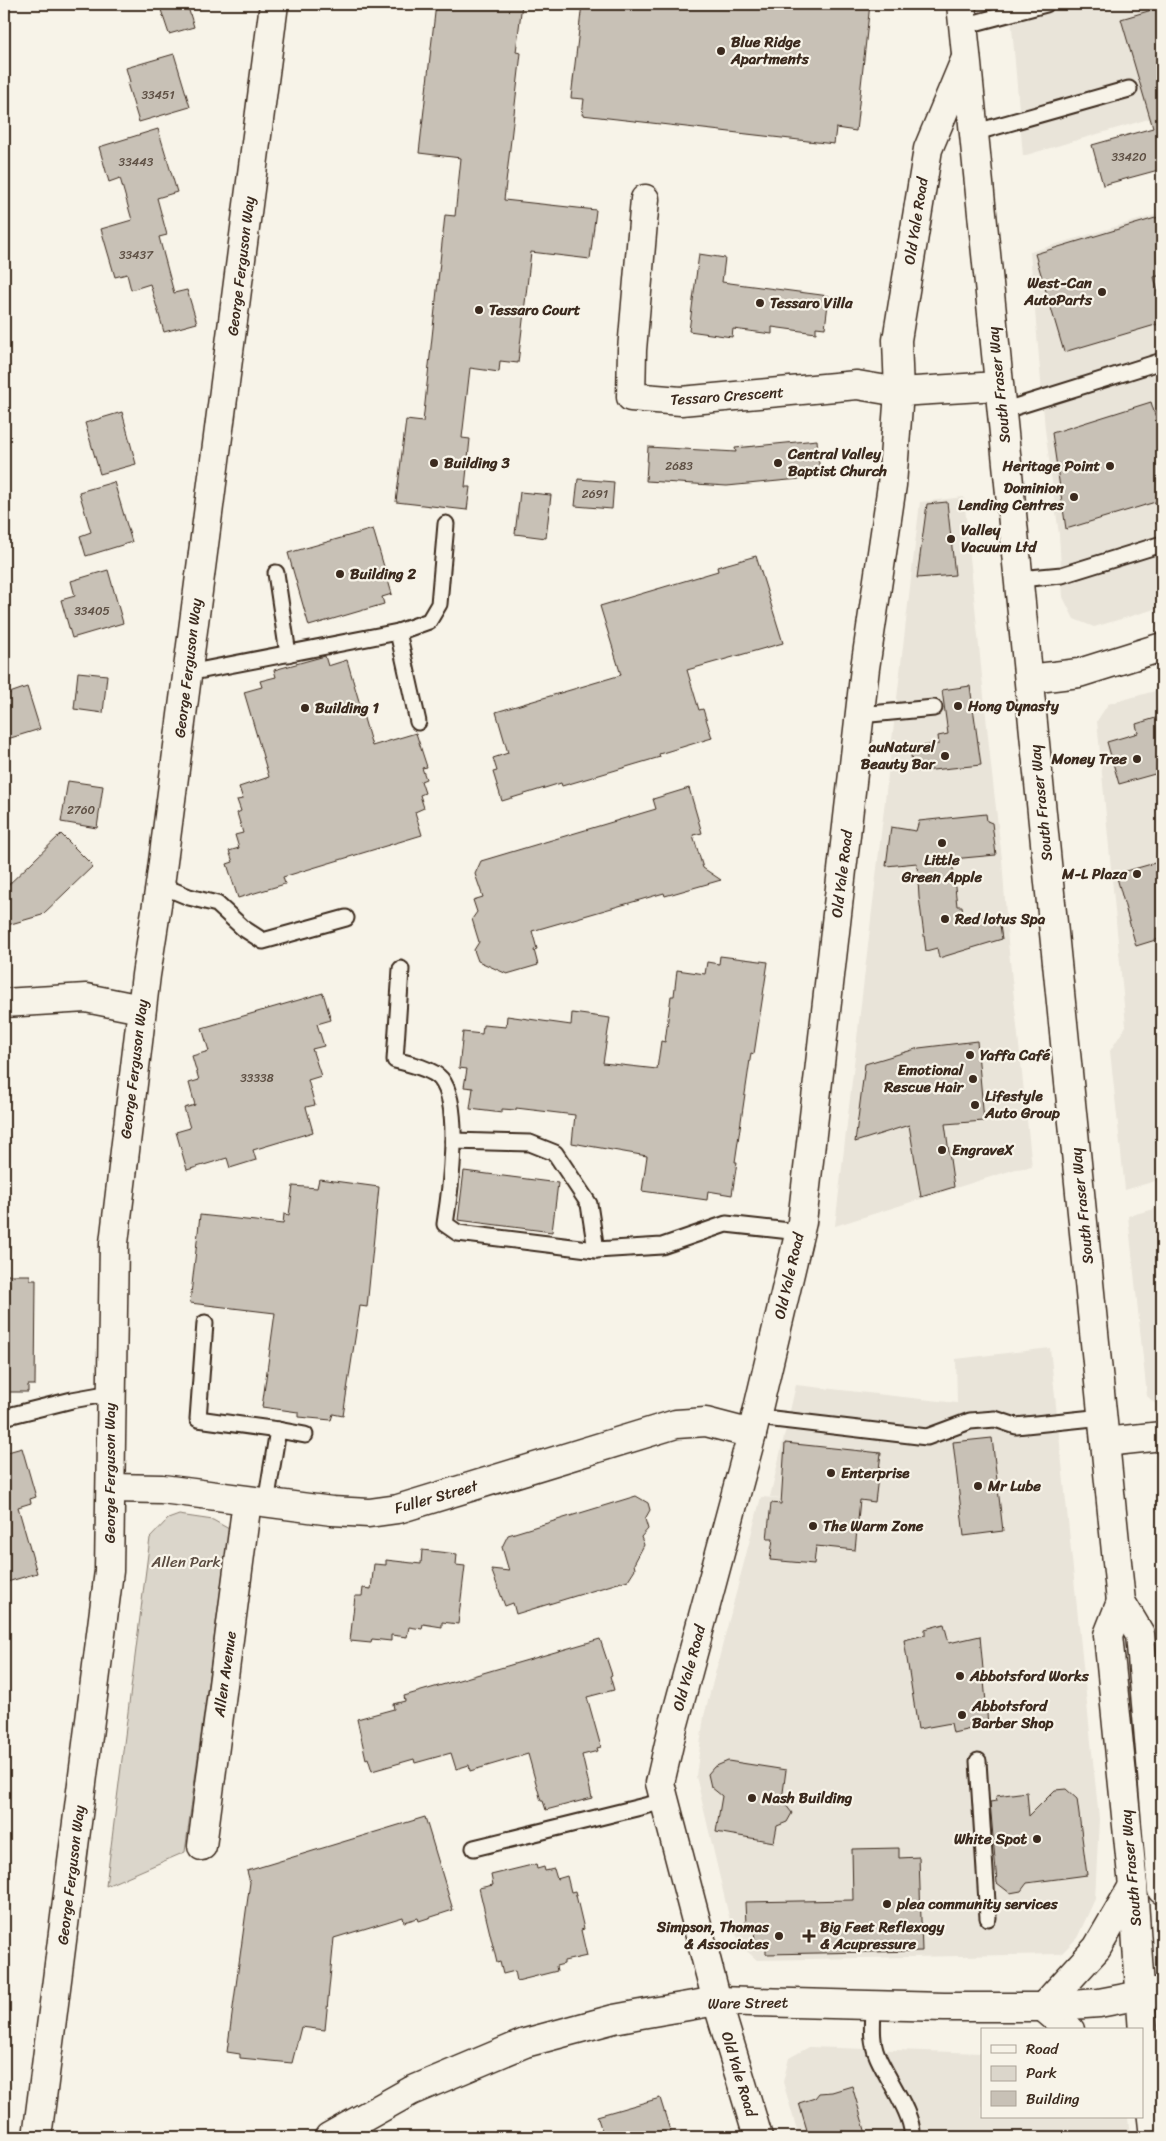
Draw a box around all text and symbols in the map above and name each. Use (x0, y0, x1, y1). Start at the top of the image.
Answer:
place label: Blue Ridge Apartments (730, 29, 810, 72)
marker: Blue Ridge Apartments (715, 45, 727, 57)
house number: 33451 (141, 84, 175, 106)
house number: 33420 (1111, 146, 1147, 168)
house number: 33443 (119, 151, 154, 173)
street label: Old Yale Road (896, 174, 936, 266)
street label: George Ferguson Way (220, 195, 262, 337)
house number: 33437 (119, 244, 154, 266)
place label: West-Can AutoParts (1023, 270, 1093, 313)
marker: West-Can AutoParts (1096, 286, 1108, 298)
place label: Tessaro Villa (770, 290, 853, 316)
place label: Tessaro Court (489, 297, 581, 323)
marker: Tessaro Villa (754, 297, 766, 309)
marker: Tessaro Court (473, 304, 485, 316)
street label: South Fraser Way (980, 325, 1018, 444)
street label: Tessaro Crescent (669, 379, 785, 413)
place label: Central Valley Baptist Church (787, 441, 887, 484)
place label: Building 3 (444, 450, 511, 476)
place label: Heritage Point (1002, 453, 1100, 479)
house number: 2683 (665, 455, 693, 477)
marker: Building 3 (428, 457, 440, 469)
marker: Central Valley Baptist Church (772, 457, 784, 469)
marker: Heritage Point (1104, 460, 1116, 472)
place label: Dominion Lending Centres (958, 475, 1065, 518)
house number: 2691 (582, 483, 608, 505)
marker: Dominion Lending Centres (1068, 491, 1080, 503)
place label: Valley Vacuum Ltd (961, 517, 1038, 560)
marker: Valley Vacuum Ltd (945, 533, 957, 545)
place label: Building 2 (350, 561, 417, 587)
marker: Building 2 (334, 568, 346, 580)
street label: George Ferguson Way (167, 597, 209, 739)
house number: 33405 (74, 600, 110, 622)
place label: Hong Dynasty (967, 693, 1060, 719)
place label: Building 1 (315, 695, 380, 721)
marker: Hong Dynasty (952, 700, 964, 712)
marker: Building 1 (299, 702, 311, 714)
place label: auNaturel Beauty Bar (861, 734, 937, 777)
street label: South Fraser Way (1022, 743, 1060, 862)
place label: Money Tree (1051, 746, 1127, 772)
marker: auNaturel Beauty Bar (939, 750, 951, 762)
marker: Money Tree (1131, 753, 1143, 765)
house number: 2760 (67, 799, 95, 821)
street label: Old Yale Road (824, 828, 860, 919)
marker: Little Green Apple (936, 837, 948, 849)
place label: Little Green Apple (901, 847, 983, 890)
place label: M-L Plaza (1061, 861, 1127, 887)
marker: M-L Plaza (1131, 868, 1143, 880)
place label: Red lotus Spa (954, 906, 1046, 932)
marker: Red lotus Spa (939, 913, 951, 925)
street label: George Ferguson Way (113, 998, 155, 1140)
place label: Yaffa Café (980, 1042, 1050, 1068)
marker: Yaffa Café (964, 1049, 976, 1061)
place label: Emotional Rescue Hair (883, 1057, 965, 1100)
house number: 33338 (240, 1067, 274, 1089)
marker: Emotional Rescue Hair (967, 1073, 979, 1085)
place label: Lifestyle Auto Group (984, 1083, 1060, 1126)
marker: Lifestyle Auto Group (969, 1099, 981, 1111)
place label: EngraveX (952, 1137, 1014, 1163)
marker: EngraveX (936, 1144, 948, 1156)
street label: South Fraser Way (1063, 1146, 1101, 1265)
street label: Old Yale Road (766, 1229, 812, 1322)
street label: George Ferguson Way (97, 1403, 123, 1543)
place label: Enterprise (841, 1460, 910, 1486)
marker: Enterprise (825, 1467, 837, 1479)
street label: Fuller Street (391, 1472, 482, 1521)
place label: Mr Lube (987, 1473, 1041, 1499)
marker: Mr Lube (972, 1480, 984, 1492)
place label: The Warm Zone (823, 1513, 924, 1539)
marker: The Warm Zone (807, 1520, 819, 1532)
park label: Allen Park (151, 1549, 220, 1575)
street label: Old Yale Road (665, 1621, 713, 1714)
street label: Allen Avenue (206, 1629, 244, 1720)
place label: Abbotsford Works (969, 1663, 1090, 1689)
marker: Abbotsford Works (954, 1670, 966, 1682)
place label: Abbotsford Barber Shop (971, 1693, 1054, 1736)
marker: Abbotsford Barber Shop (956, 1709, 968, 1721)
place label: Nash Building (761, 1785, 853, 1811)
marker: Nash Building (746, 1792, 758, 1804)
street label: George Ferguson Way (50, 1804, 92, 1946)
street label: South Fraser Way (1113, 1808, 1149, 1927)
place label: White Spot (954, 1826, 1027, 1852)
marker: White Spot (1031, 1833, 1043, 1845)
place label: plea community services (896, 1891, 1059, 1917)
marker: plea community services (881, 1898, 893, 1910)
place label: Simpson, Thomas & Associates (656, 1914, 770, 1957)
place label: Big Feet Reflexogy & Acupressure (820, 1914, 945, 1957)
marker: Big Feet Reflexogy & Acupressure (802, 1929, 816, 1943)
marker: Simpson, Thomas & Associates (773, 1930, 785, 1942)
street label: Ware Street (708, 1989, 789, 2017)
street label: Old Yale Road (714, 2028, 765, 2121)
legend (981, 2028, 1144, 2118)
text: Road (1026, 2036, 1059, 2062)
text: Park (1026, 2060, 1057, 2086)
text: Building (1026, 2086, 1080, 2112)

